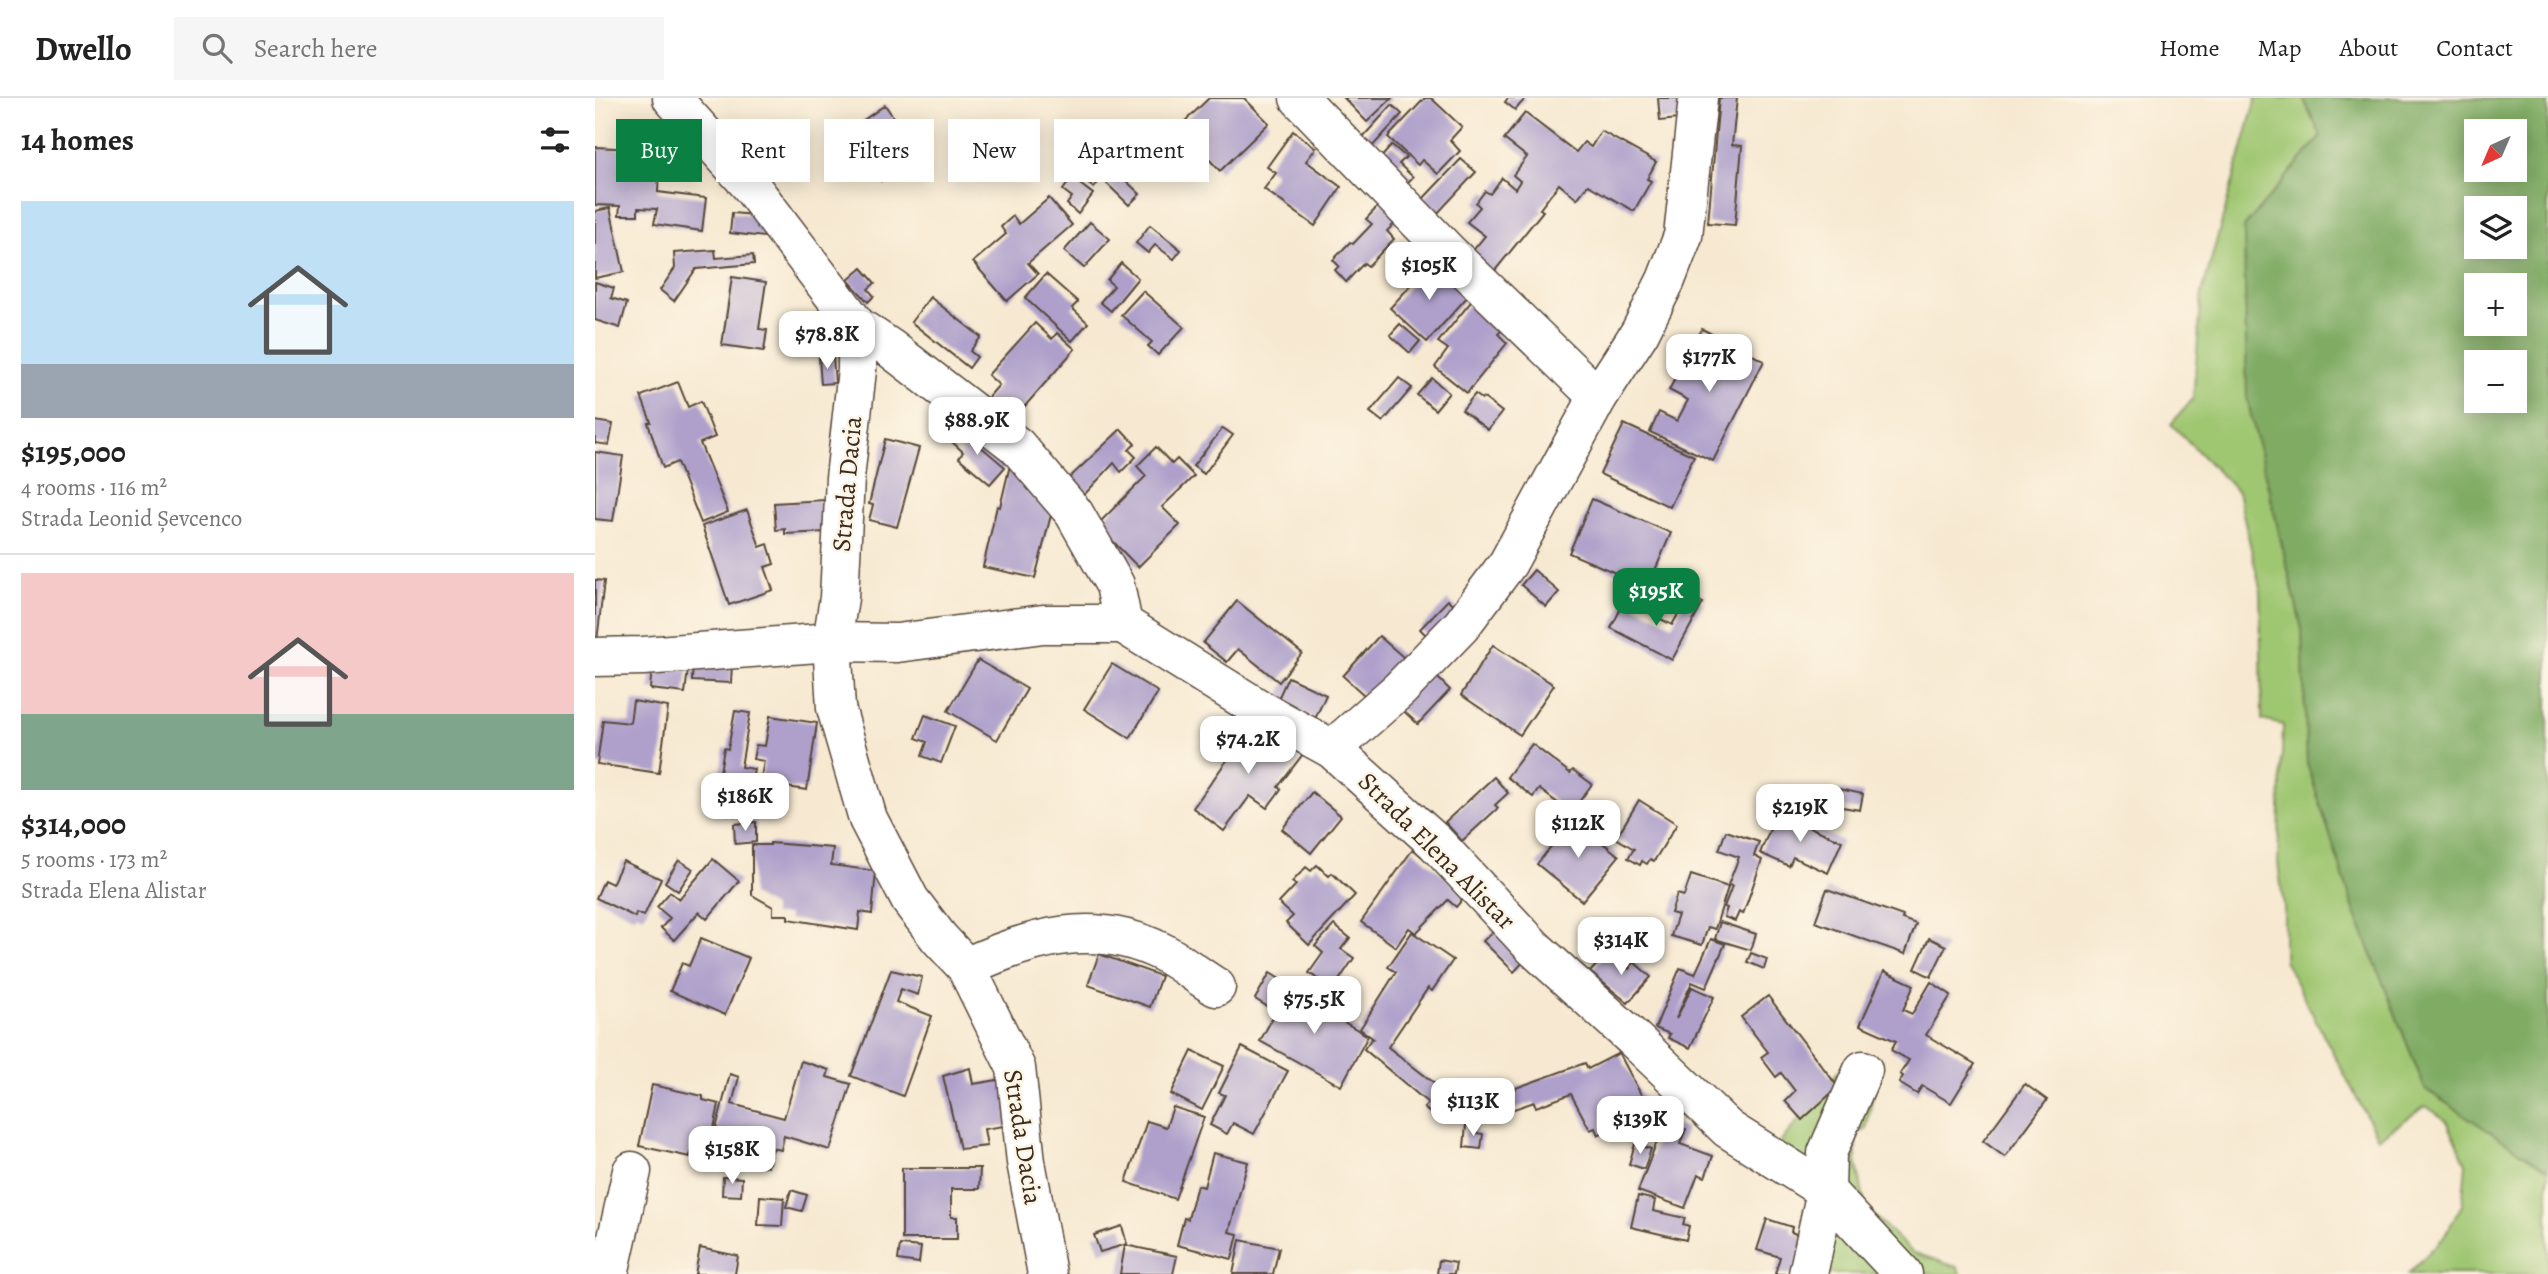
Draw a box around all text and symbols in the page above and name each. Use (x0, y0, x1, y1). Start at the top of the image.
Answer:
search box (174, 17, 664, 80)
text: Dwello (35, 26, 132, 71)
icon: search (198, 29, 236, 67)
text: Search here (254, 31, 377, 66)
text: Home (2159, 32, 2220, 64)
text: Map (2258, 32, 2302, 64)
text: About (2340, 32, 2398, 64)
text: Contact (2436, 32, 2513, 64)
chip: Buy (616, 119, 702, 182)
chip: Rent (716, 119, 810, 182)
chip: Filters (824, 119, 934, 182)
chip: New (948, 119, 1040, 182)
chip: Apartment (1054, 119, 1209, 182)
north arrow (2464, 119, 2527, 182)
map controls (2464, 119, 2527, 413)
text: 14 homes (21, 120, 134, 160)
icon: filters (536, 121, 574, 159)
button: layers (2464, 196, 2527, 259)
pin: $105K (1380, 242, 1478, 302)
icon: home (235, 247, 361, 373)
text: $105K (1401, 249, 1457, 280)
button: + (2464, 273, 2527, 336)
pin: $78.8K (770, 312, 884, 371)
text: $78.8K (795, 318, 859, 349)
pin: $177K (1660, 334, 1758, 394)
text: $177K (1682, 341, 1736, 372)
button: − (2464, 350, 2527, 413)
pin: $88.9K (920, 398, 1034, 457)
text: $88.9K (945, 404, 1009, 435)
street label: Strada Dacia (824, 415, 870, 553)
text: $195,000 (21, 432, 126, 472)
text: 4 rooms · 116 m² (21, 472, 167, 503)
text: Strada Leonid Șevcenco (21, 503, 242, 534)
pin: $195K (1607, 568, 1705, 628)
text: $195K (1629, 575, 1683, 606)
icon: home (235, 619, 361, 745)
pin: $74.2K (1191, 716, 1305, 776)
text: $74.2K (1216, 723, 1280, 754)
street label: Strada Elena Alistar (1350, 764, 1524, 938)
pin: $186K (696, 774, 794, 833)
text: $186K (717, 780, 773, 811)
pin: $219K (1751, 784, 1849, 844)
text: $219K (1772, 791, 1828, 822)
pin: $112K (1529, 800, 1627, 860)
text: $314,000 (21, 804, 126, 844)
text: $112K (1551, 807, 1605, 838)
text: 5 rooms · 173 m² (21, 844, 167, 875)
text: Strada Elena Alistar (21, 875, 207, 906)
pin: $314K (1572, 918, 1670, 977)
text: $314K (1594, 924, 1648, 955)
pin: $75.5K (1257, 976, 1371, 1036)
text: $75.5K (1283, 983, 1345, 1014)
street label: Strada Dacia (995, 1067, 1051, 1207)
pin: $113K (1424, 1079, 1522, 1138)
text: $113K (1447, 1085, 1499, 1116)
pin: $139K (1591, 1096, 1689, 1156)
text: $139K (1613, 1103, 1667, 1134)
pin: $158K (683, 1126, 781, 1186)
text: $158K (705, 1133, 759, 1164)

